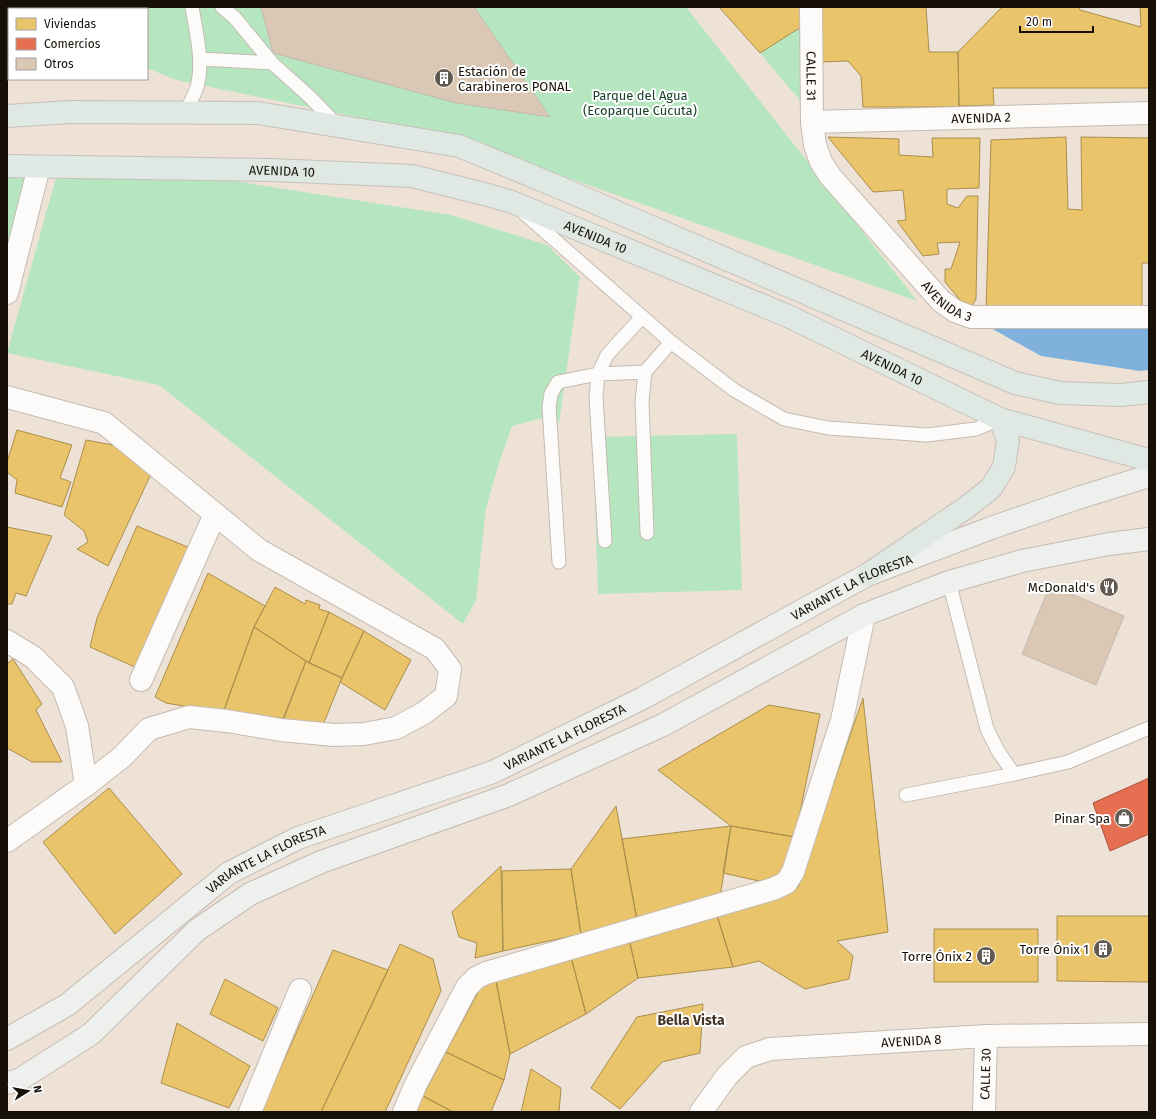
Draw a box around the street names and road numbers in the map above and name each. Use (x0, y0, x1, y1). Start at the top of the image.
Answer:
street label: CALLE 31 (803, 51, 819, 101)
street label: AVENIDA 2 (951, 110, 1011, 126)
street label: AVENIDA 10 (249, 163, 315, 180)
street label: AVENIDA 10 (562, 217, 629, 257)
street label: AVENIDA 3 (918, 278, 974, 325)
street label: AVENIDA 10 (859, 346, 925, 388)
street label: VARIANTE LA FLORESTA (789, 551, 915, 623)
street label: VARIANTE LA FLORESTA (502, 701, 628, 773)
street label: VARIANTE LA FLORESTA (203, 822, 328, 897)
street label: AVENIDA 8 (881, 1032, 942, 1050)
street label: CALLE 30 (977, 1048, 994, 1100)

